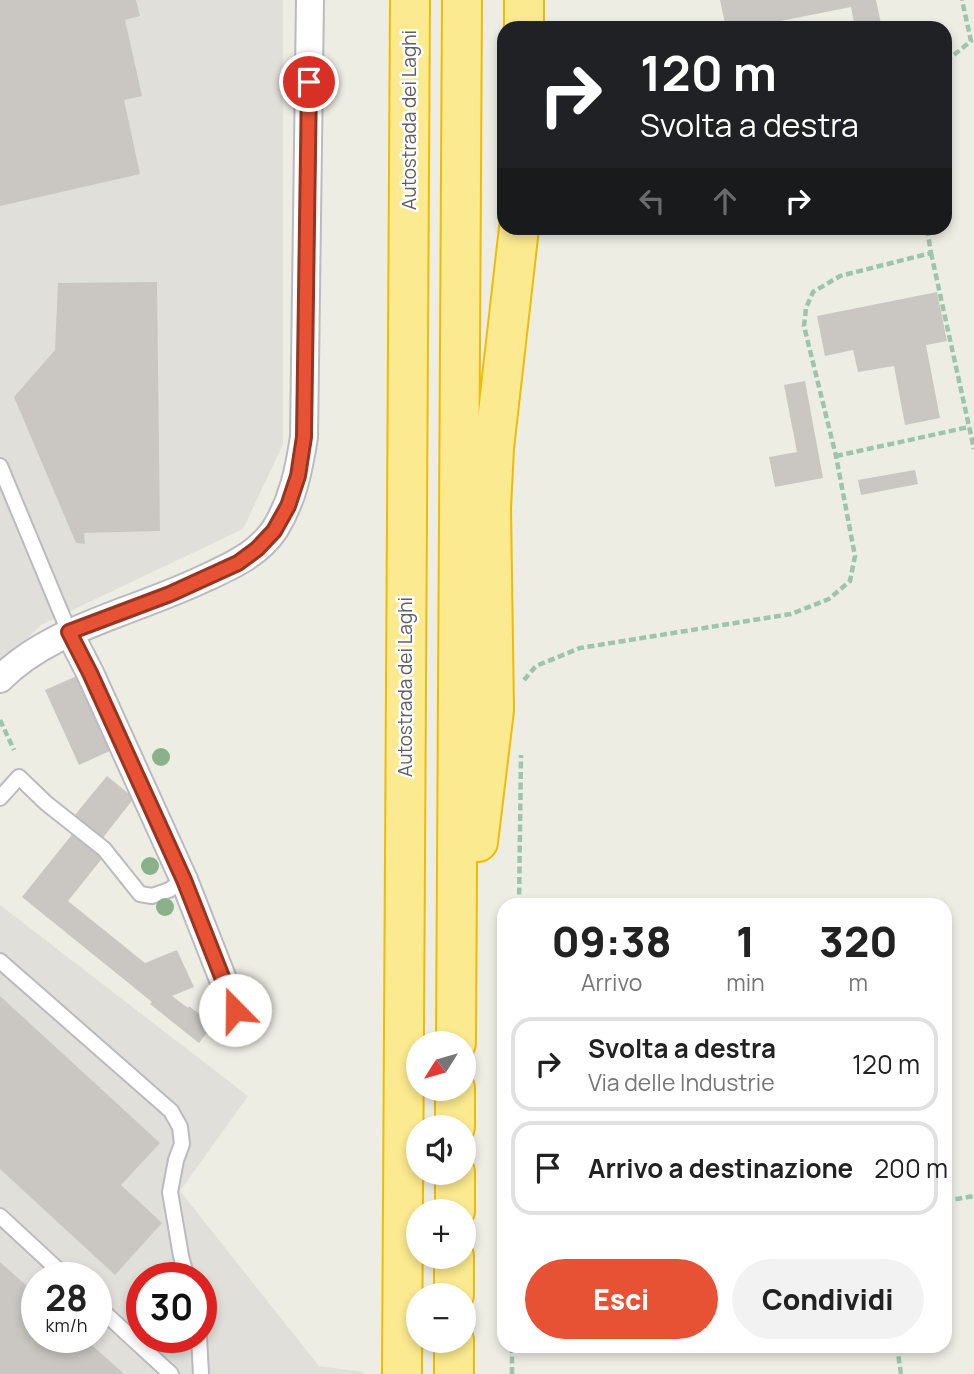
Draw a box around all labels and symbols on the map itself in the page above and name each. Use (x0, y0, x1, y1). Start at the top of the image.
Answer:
street label: Autostrada dei Laghi (396, 30, 422, 210)
pin (279, 52, 339, 112)
street label: Autostrada dei Laghi (392, 597, 418, 777)
position arrow (198, 973, 272, 1047)
north arrow (406, 1031, 476, 1101)
speed limit sign: 30 (126, 1262, 217, 1353)

